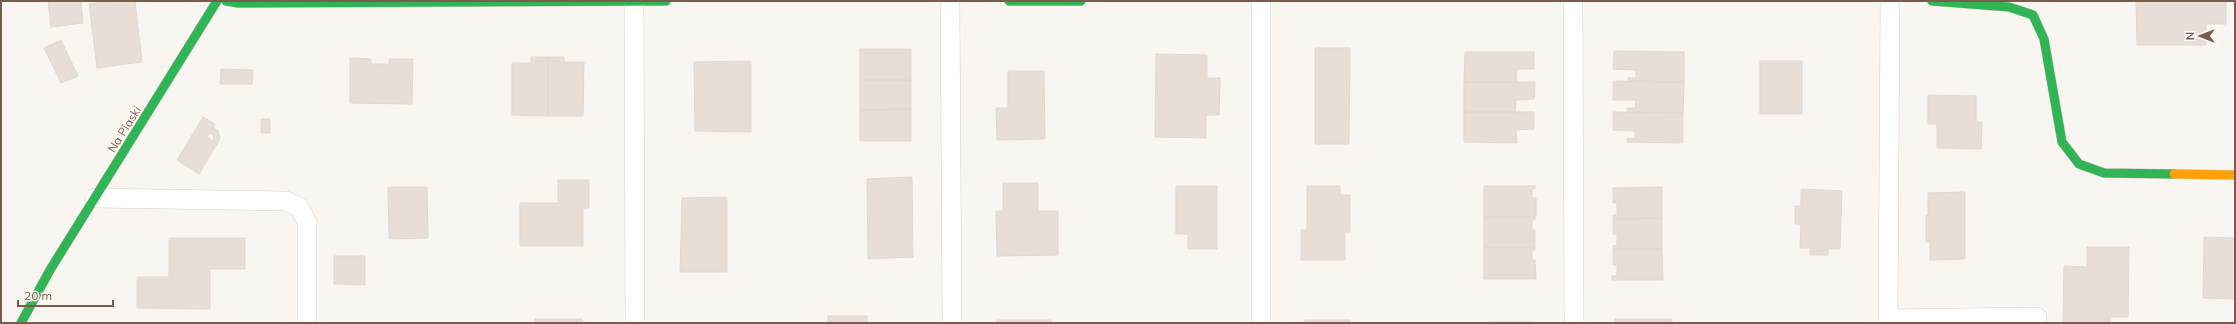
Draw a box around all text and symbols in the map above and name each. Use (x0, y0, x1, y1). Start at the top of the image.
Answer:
north arrow (2180, 16, 2220, 56)
text: N (2183, 32, 2197, 40)
street label: Na Piaski (104, 103, 144, 155)
scale bar (18, 282, 113, 308)
text: 20 m (24, 288, 52, 303)

